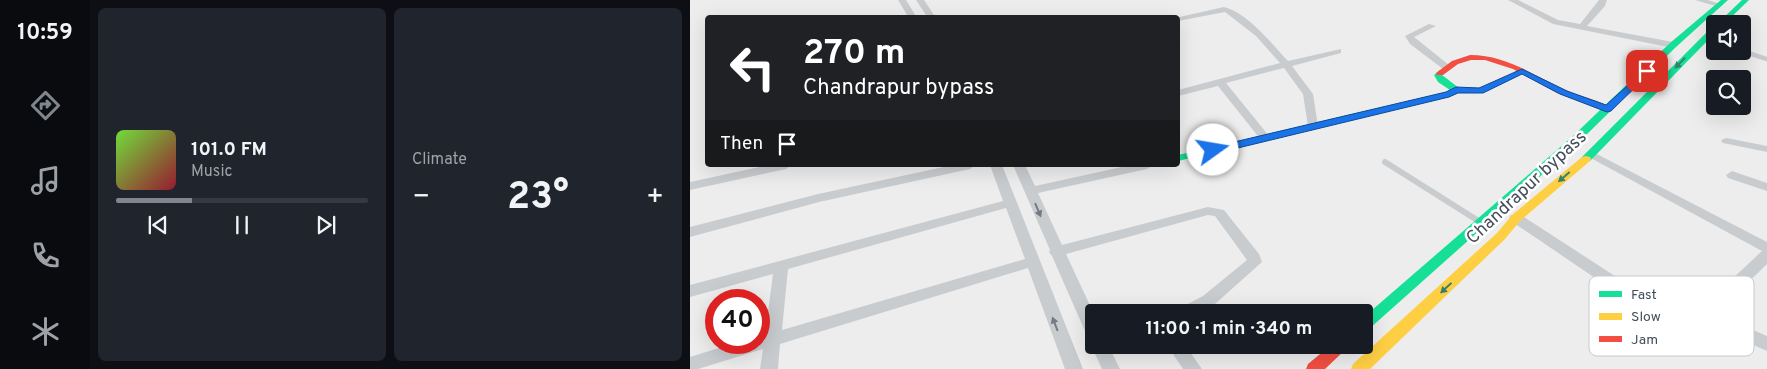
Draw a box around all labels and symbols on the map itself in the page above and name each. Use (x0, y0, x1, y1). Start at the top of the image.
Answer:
pin (1626, 50, 1668, 92)
one-way arrow (1675, 57, 1687, 69)
position arrow (1186, 123, 1238, 175)
street label: Chandrapur bypass (1462, 126, 1592, 250)
one-way arrow (1558, 171, 1571, 182)
one-way arrow (1034, 203, 1042, 217)
legend (1589, 276, 1754, 356)
one-way arrow (1440, 282, 1452, 294)
text: Fast (1631, 287, 1657, 304)
speed limit sign: 40 (705, 289, 770, 354)
text: Slow (1631, 309, 1661, 326)
one-way arrow (1051, 317, 1059, 331)
text: Jam (1631, 332, 1658, 349)

